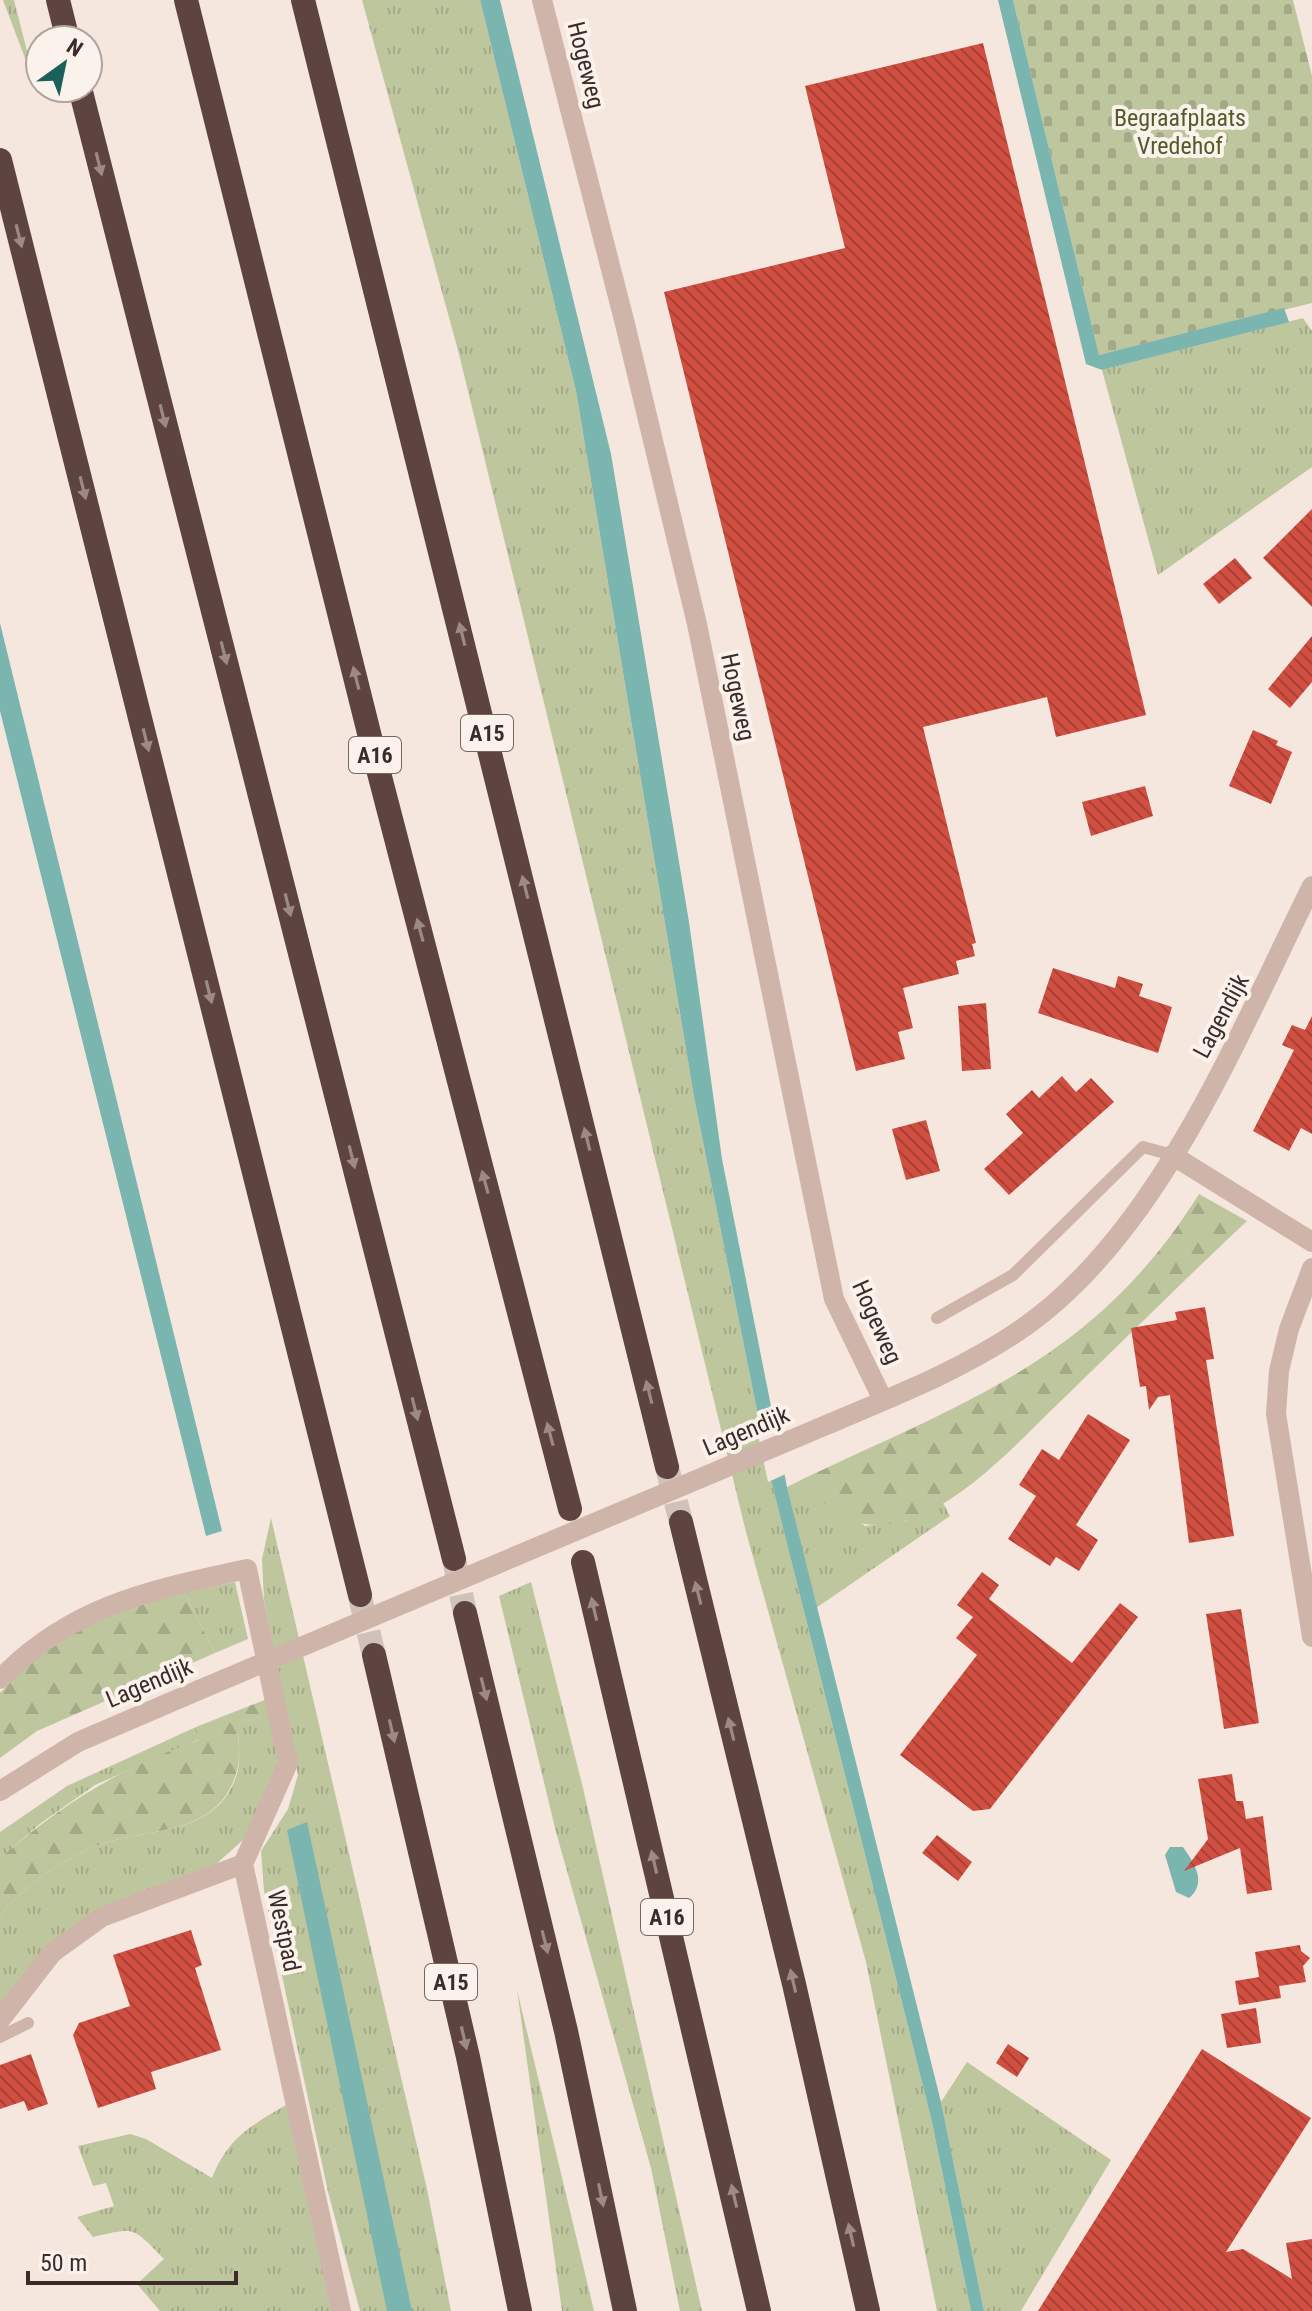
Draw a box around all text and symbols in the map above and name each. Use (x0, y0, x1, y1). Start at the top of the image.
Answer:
street label: Hogeweg (562, 19, 610, 111)
north arrow (24, 24, 104, 104)
text: N (62, 33, 87, 62)
park label: Begraafplaats Vredehof (1114, 104, 1246, 160)
one-way arrow (94, 151, 106, 176)
one-way arrow (14, 224, 26, 249)
one-way arrow (158, 403, 170, 428)
one-way arrow (77, 476, 89, 501)
one-way arrow (455, 622, 468, 647)
one-way arrow (218, 640, 230, 665)
street label: Hogeweg (715, 651, 761, 743)
one-way arrow (349, 666, 361, 691)
road number: A15 (461, 715, 513, 751)
one-way arrow (141, 728, 153, 753)
road number: A16 (349, 737, 401, 773)
one-way arrow (519, 874, 531, 899)
one-way arrow (282, 892, 294, 917)
one-way arrow (414, 918, 426, 943)
street label: Lagendijk (1187, 969, 1255, 1063)
one-way arrow (204, 980, 216, 1005)
one-way arrow (581, 1126, 593, 1151)
one-way arrow (346, 1144, 358, 1169)
one-way arrow (479, 1170, 491, 1195)
street label: Hogeweg (846, 1276, 908, 1368)
one-way arrow (642, 1379, 654, 1404)
one-way arrow (410, 1396, 422, 1421)
street label: Lagendijk (699, 1400, 794, 1462)
one-way arrow (544, 1421, 556, 1446)
one-way arrow (692, 1580, 704, 1605)
one-way arrow (587, 1596, 600, 1621)
street label: Lagendijk (102, 1652, 197, 1714)
one-way arrow (478, 1677, 490, 1702)
one-way arrow (725, 1716, 737, 1741)
one-way arrow (386, 1718, 398, 1743)
one-way arrow (647, 1849, 660, 1874)
street label: Westpad (262, 1888, 306, 1974)
road number: A16 (641, 1899, 693, 1935)
one-way arrow (539, 1929, 551, 1954)
road number: A15 (425, 1964, 477, 2000)
one-way arrow (787, 1969, 799, 1994)
one-way arrow (458, 2026, 470, 2051)
one-way arrow (595, 2183, 608, 2208)
one-way arrow (727, 2184, 740, 2209)
one-way arrow (844, 2222, 857, 2247)
scale bar (28, 2235, 236, 2285)
text: 50 m (40, 2249, 87, 2277)

